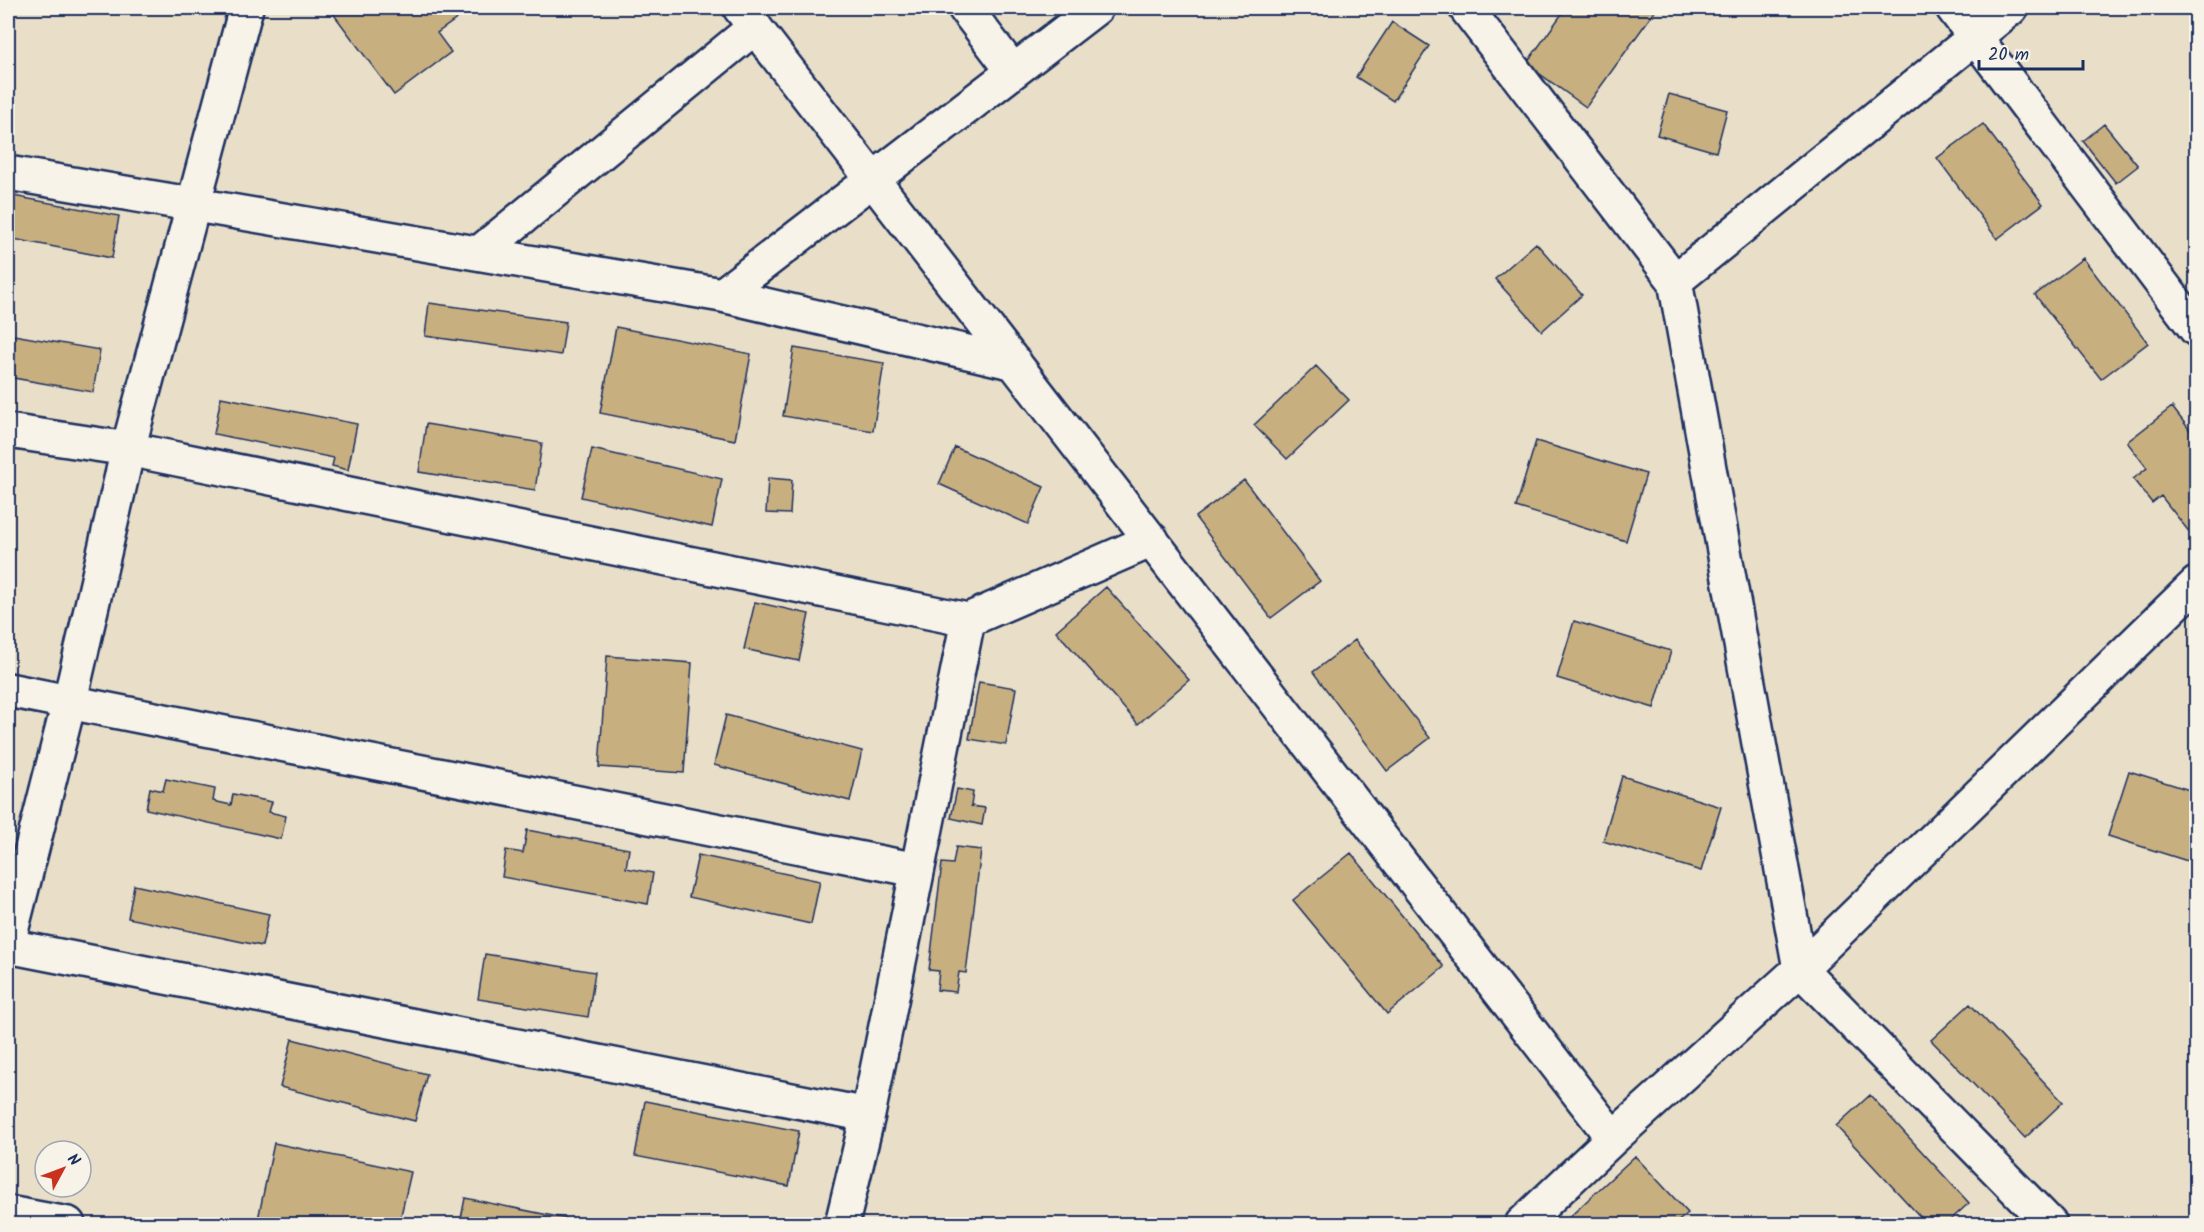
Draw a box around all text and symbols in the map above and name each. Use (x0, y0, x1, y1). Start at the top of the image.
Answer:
scale bar (1979, 33, 2082, 71)
text: 20 m (1988, 41, 2029, 70)
north arrow (33, 1139, 93, 1199)
text: N (60, 1148, 86, 1172)

